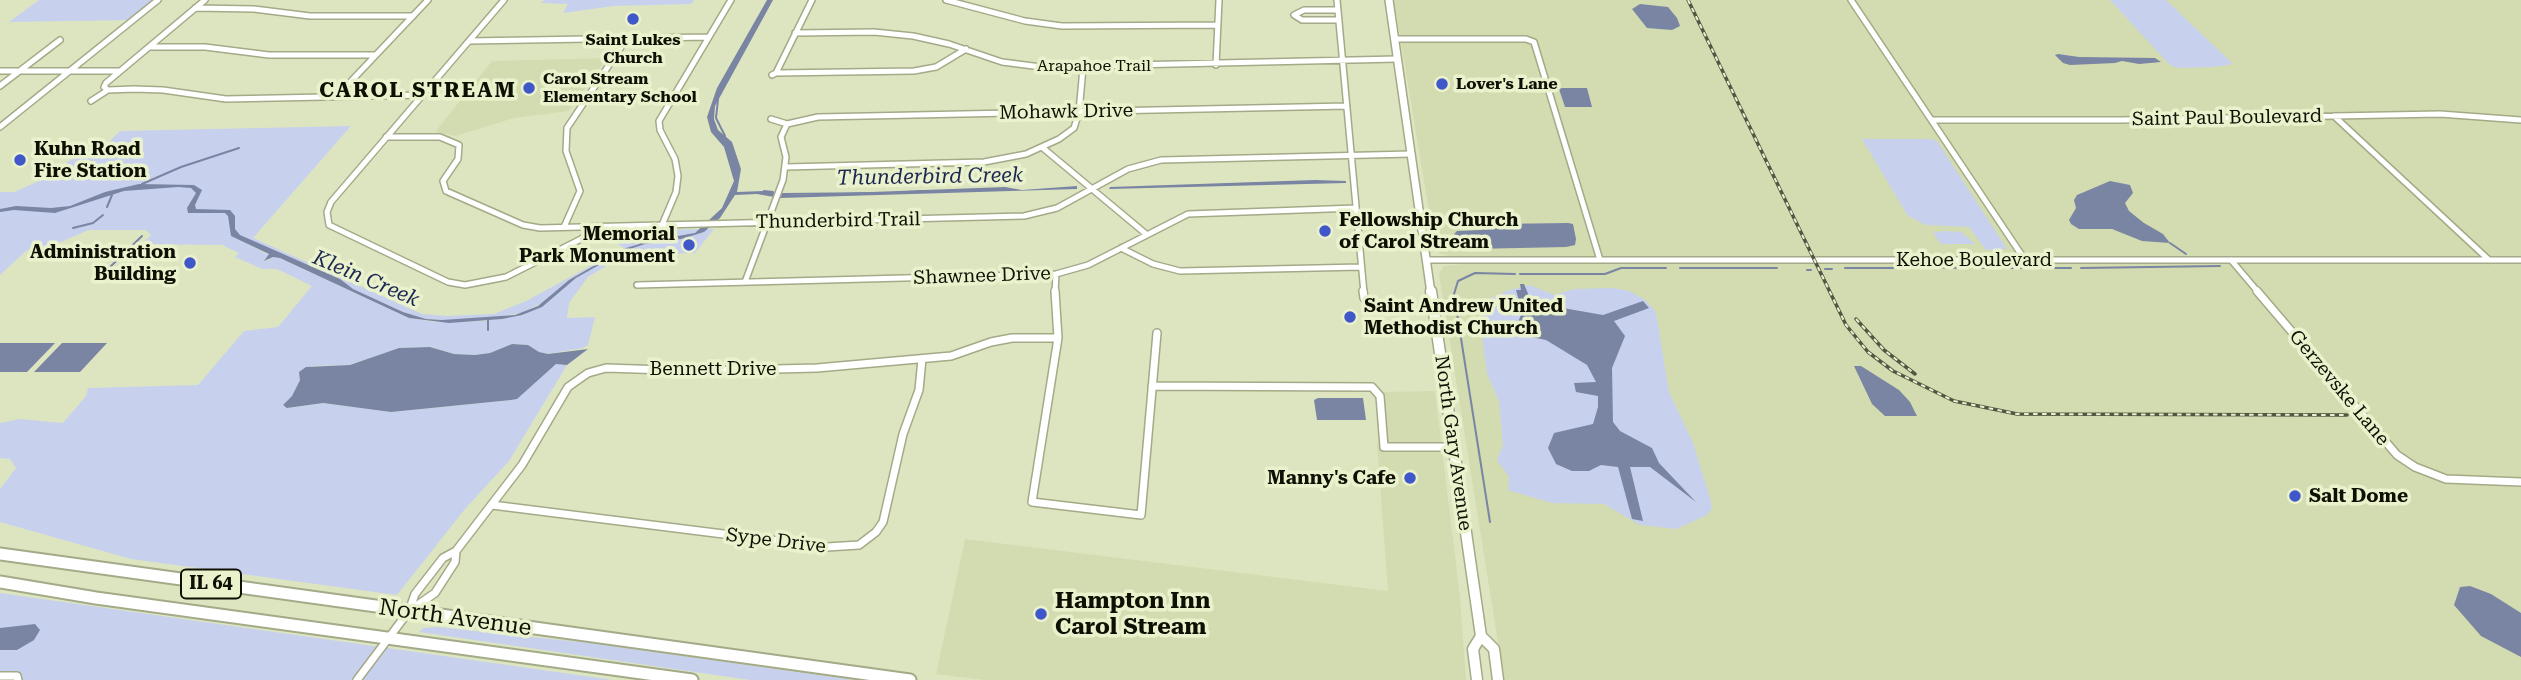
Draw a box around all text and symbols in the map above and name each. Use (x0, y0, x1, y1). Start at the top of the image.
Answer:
marker: Saint Lukes Church (625, 11, 641, 27)
place label: Saint Lukes Church (586, 30, 680, 68)
street label: Arapahoe Trail (1037, 56, 1151, 76)
place label: Carol Stream Elementary School (543, 69, 697, 107)
place label: Lover's Lane (1456, 74, 1558, 94)
marker: Lover's Lane (1434, 76, 1450, 92)
district label: CAROL STREAM (321, 78, 515, 104)
marker: Carol Stream Elementary School (521, 80, 537, 96)
street label: Mohawk Drive (999, 99, 1133, 125)
street label: Saint Paul Boulevard (2132, 105, 2322, 131)
place label: Kuhn Road Fire Station (34, 138, 146, 182)
marker: Kuhn Road Fire Station (12, 152, 28, 168)
water label: Thunderbird Creek (837, 163, 1023, 191)
street label: Thunderbird Trail (756, 208, 920, 234)
place label: Fellowship Church of Carol Stream (1339, 209, 1518, 253)
place label: Memorial Park Monument (519, 223, 675, 267)
marker: Fellowship Church of Carol Stream (1317, 223, 1333, 239)
marker: Memorial Park Monument (681, 237, 697, 253)
place label: Administration Building (30, 241, 176, 285)
water label: Klein Creek (309, 245, 423, 313)
street label: Kehoe Boulevard (1896, 249, 2052, 271)
marker: Administration Building (182, 255, 198, 271)
street label: Shawnee Drive (913, 262, 1051, 290)
place label: Saint Andrew United Methodist Church (1364, 295, 1563, 339)
marker: Saint Andrew United Methodist Church (1342, 309, 1358, 325)
street label: Gerzevske Lane (2284, 325, 2394, 451)
street label: North Gary Avenue (1429, 354, 1477, 532)
street label: Bennett Drive (650, 358, 776, 380)
place label: Manny's Cafe (1267, 467, 1396, 489)
marker: Manny's Cafe (1402, 470, 1418, 486)
place label: Salt Dome (2309, 485, 2408, 507)
marker: Salt Dome (2287, 488, 2303, 504)
street label: Sype Drive (725, 524, 827, 558)
road number: IL 64 (181, 570, 241, 598)
place label: Hampton Inn Carol Stream (1055, 587, 1210, 641)
street label: North Avenue (377, 594, 533, 642)
marker: Hampton Inn Carol Stream (1033, 606, 1049, 622)

